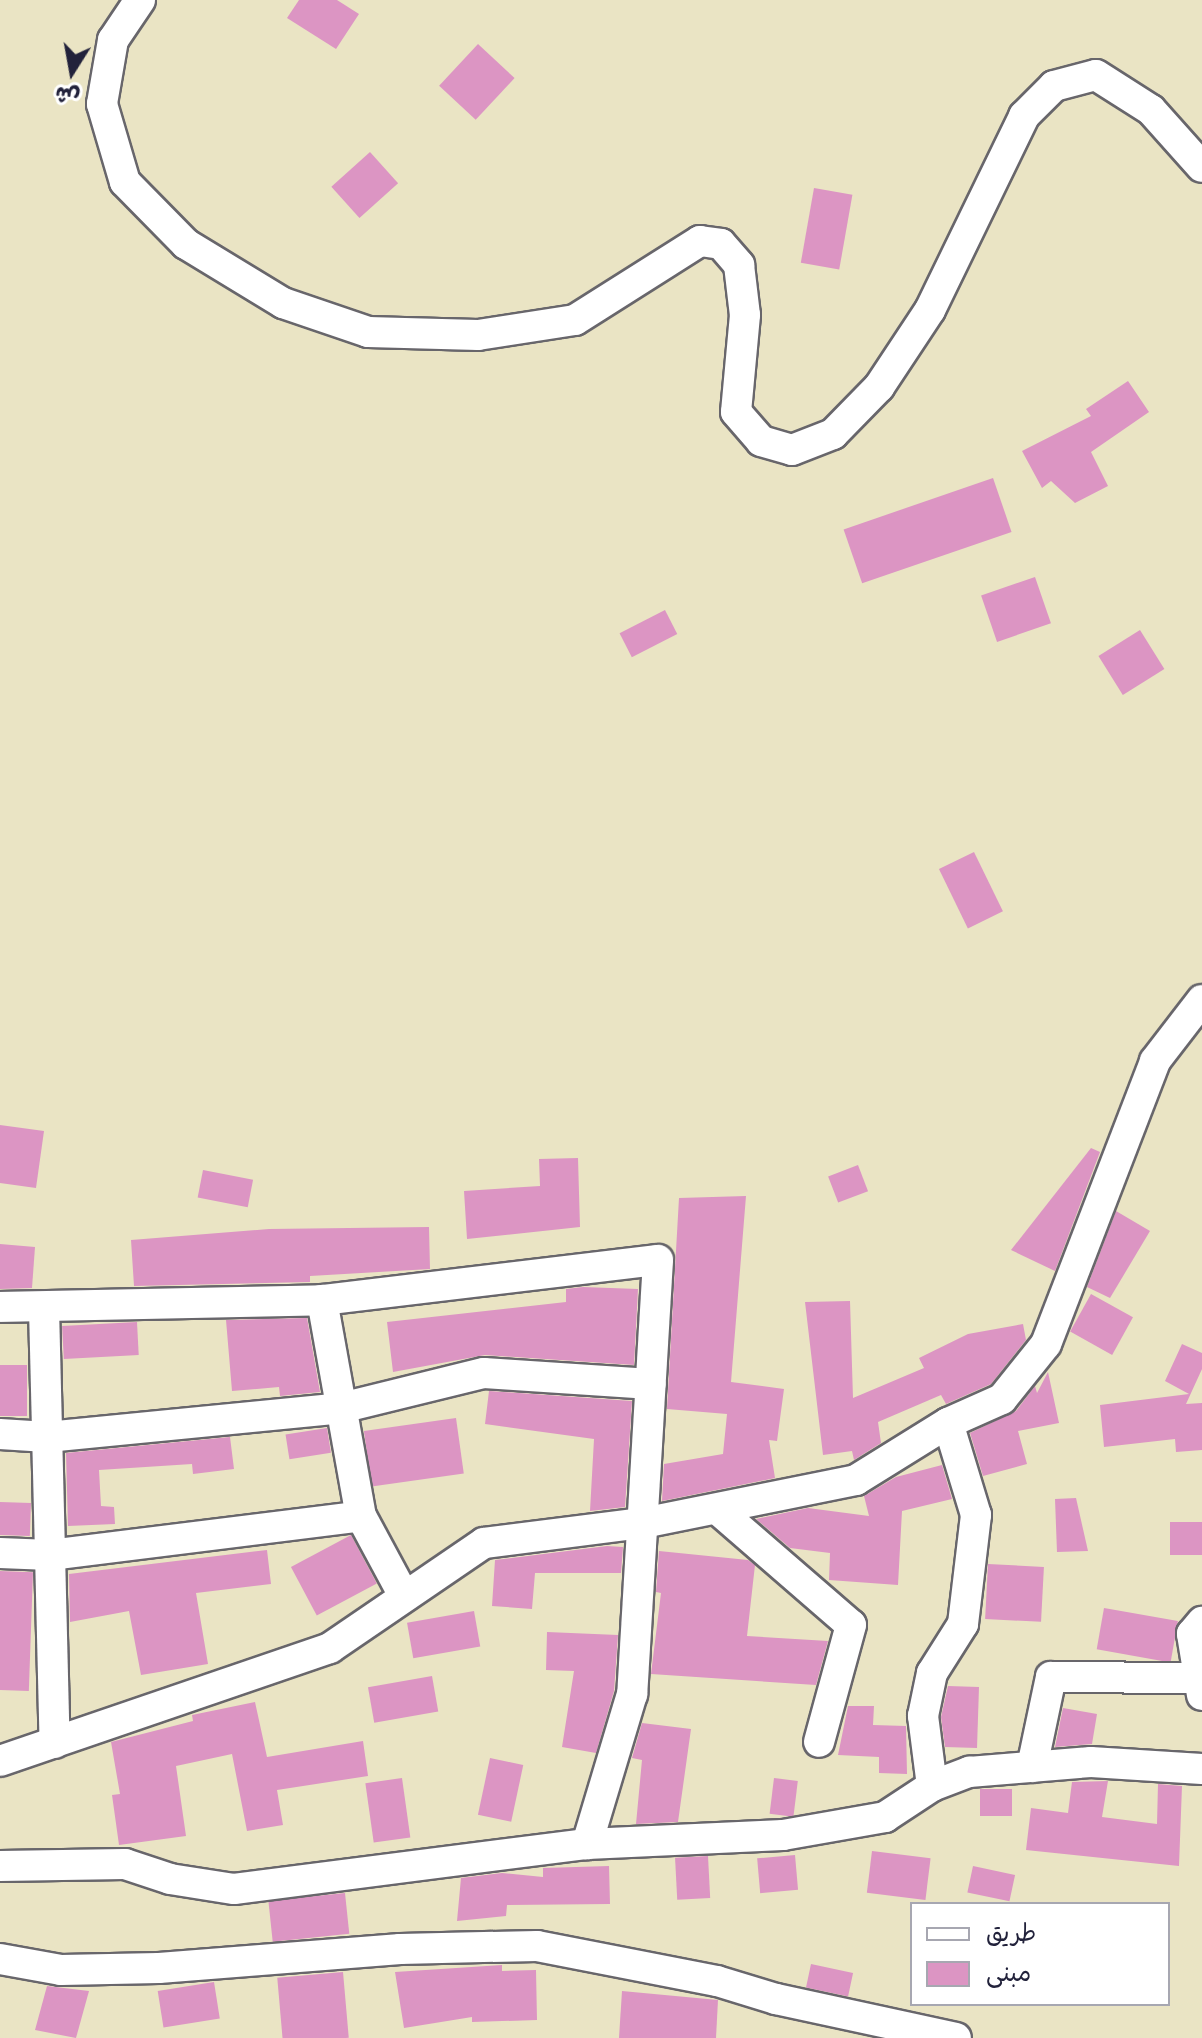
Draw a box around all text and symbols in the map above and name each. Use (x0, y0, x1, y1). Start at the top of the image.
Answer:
north arrow (32, 32, 112, 112)
text: ش (53, 80, 82, 113)
legend (910, 1902, 1170, 2006)
text: طريق (986, 1917, 1036, 1949)
text: مبنى (986, 1957, 1031, 1989)

